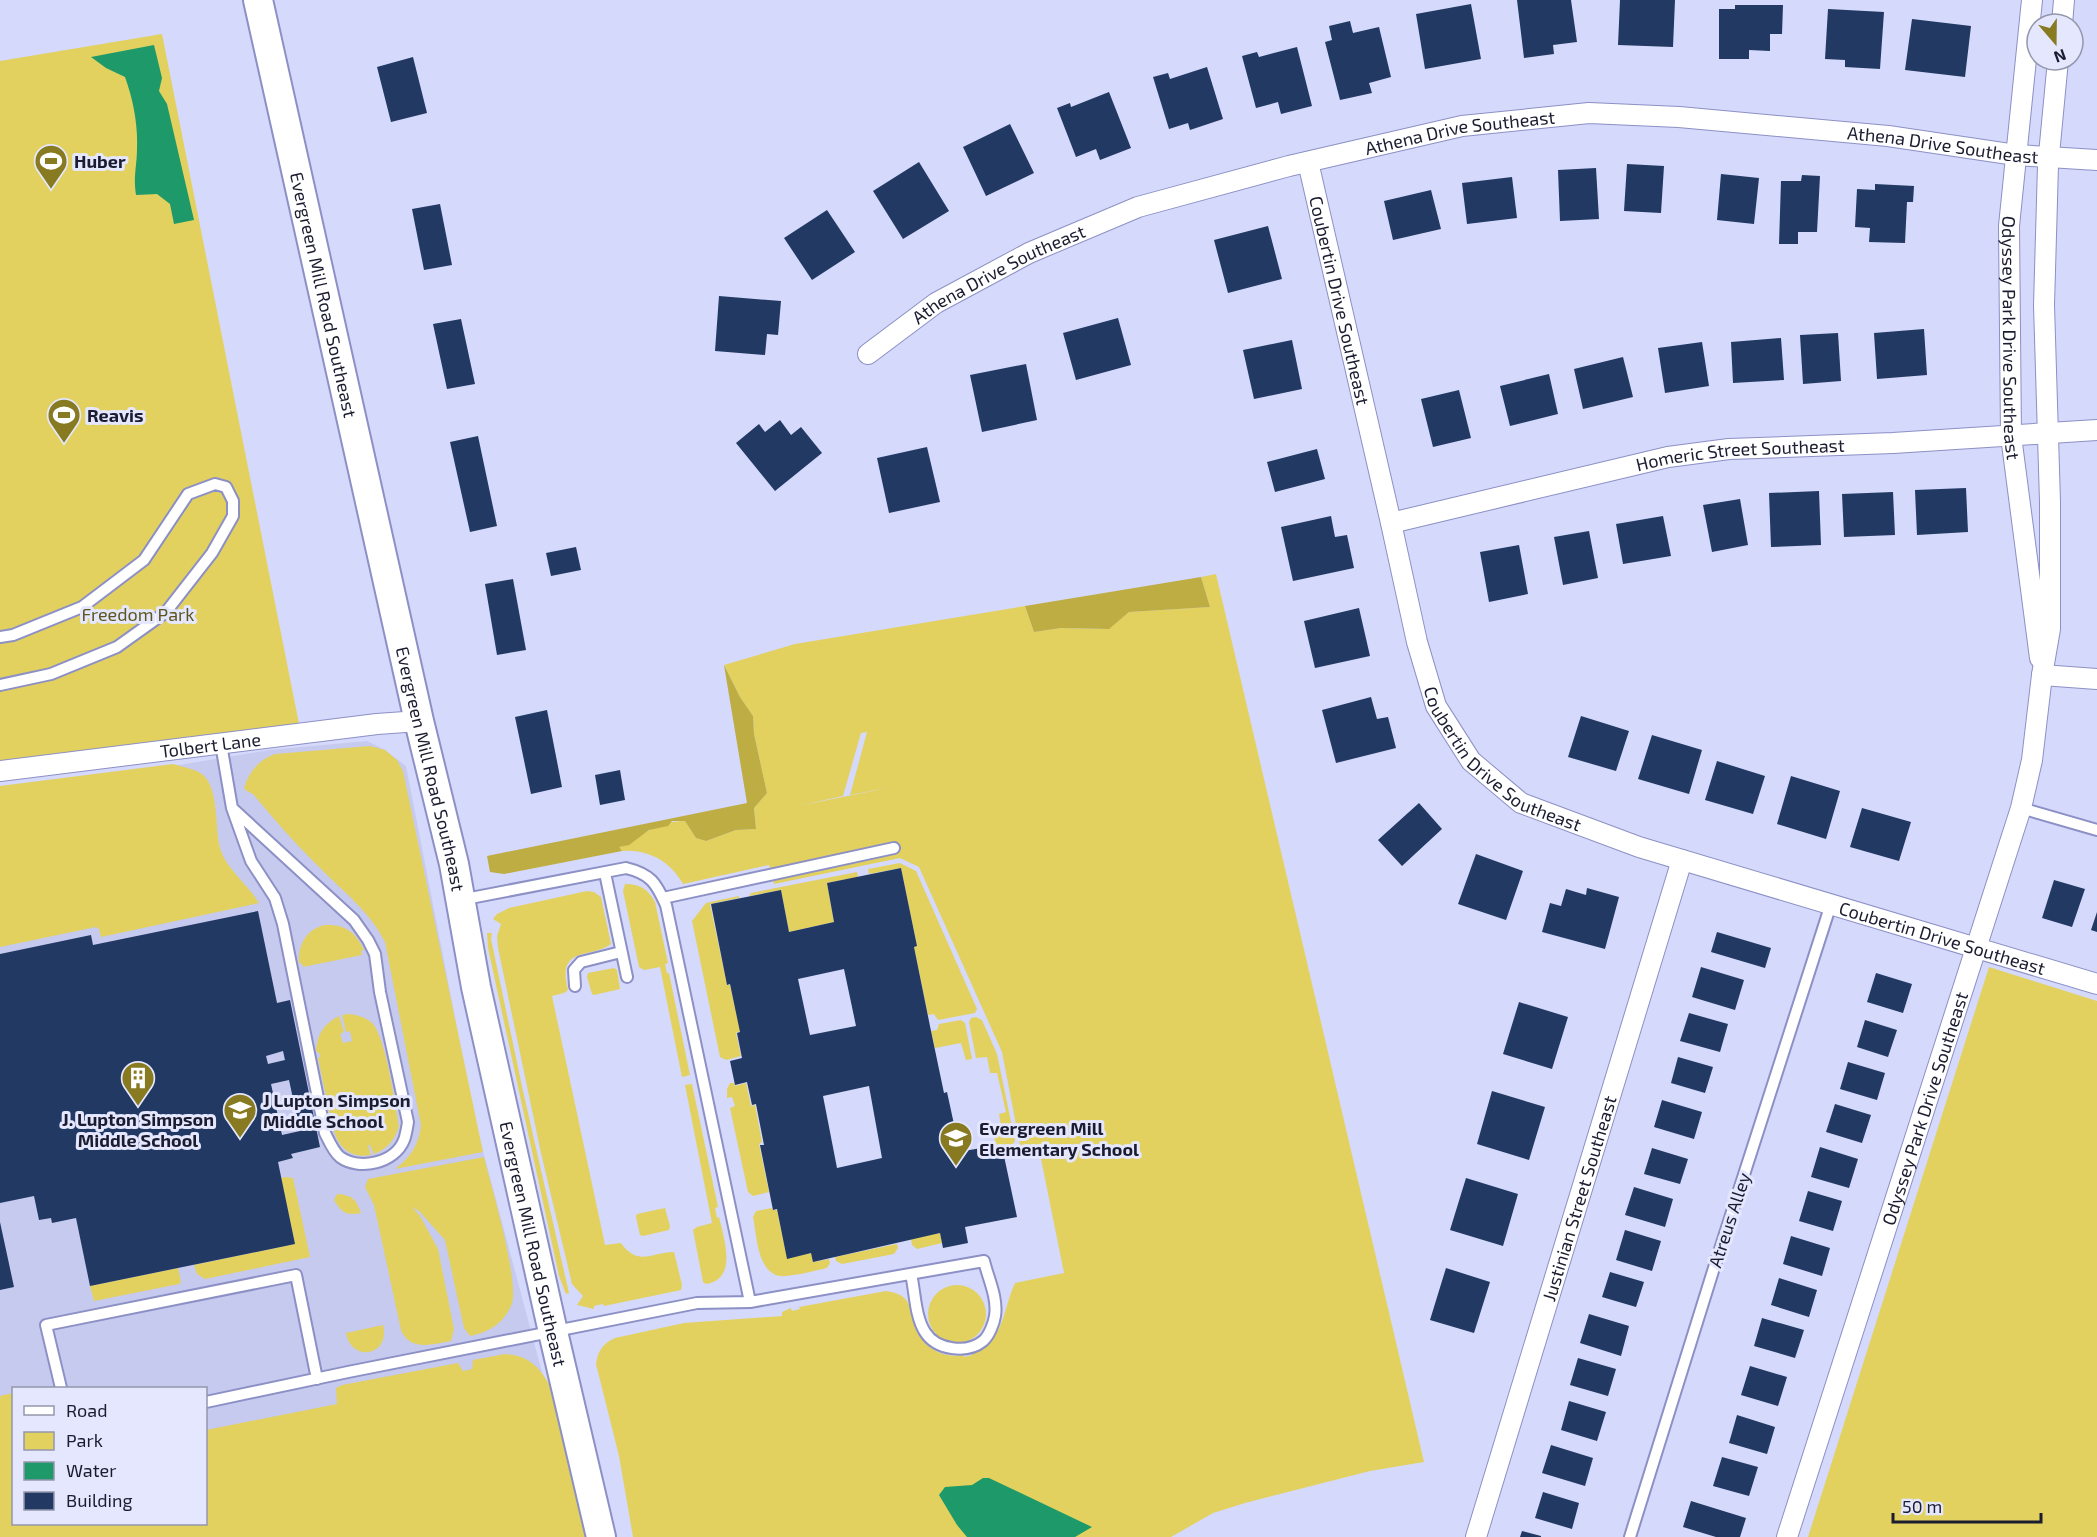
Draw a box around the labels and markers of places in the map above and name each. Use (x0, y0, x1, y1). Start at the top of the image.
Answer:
sports icon: Huber (33, 143, 69, 190)
place label: Huber (74, 150, 126, 172)
sports icon: Reavis (46, 397, 82, 444)
place label: Reavis (87, 404, 144, 426)
building icon: J. Lupton Simpson Middle School (120, 1060, 156, 1107)
place label: J Lupton Simpson Middle School (263, 1089, 411, 1132)
school or university icon: J Lupton Simpson Middle School (222, 1092, 258, 1139)
place label: J. Lupton Simpson Middle School (62, 1108, 214, 1151)
place label: Evergreen Mill Elementary School (979, 1117, 1139, 1160)
school or university icon: Evergreen Mill Elementary School (938, 1120, 974, 1167)

